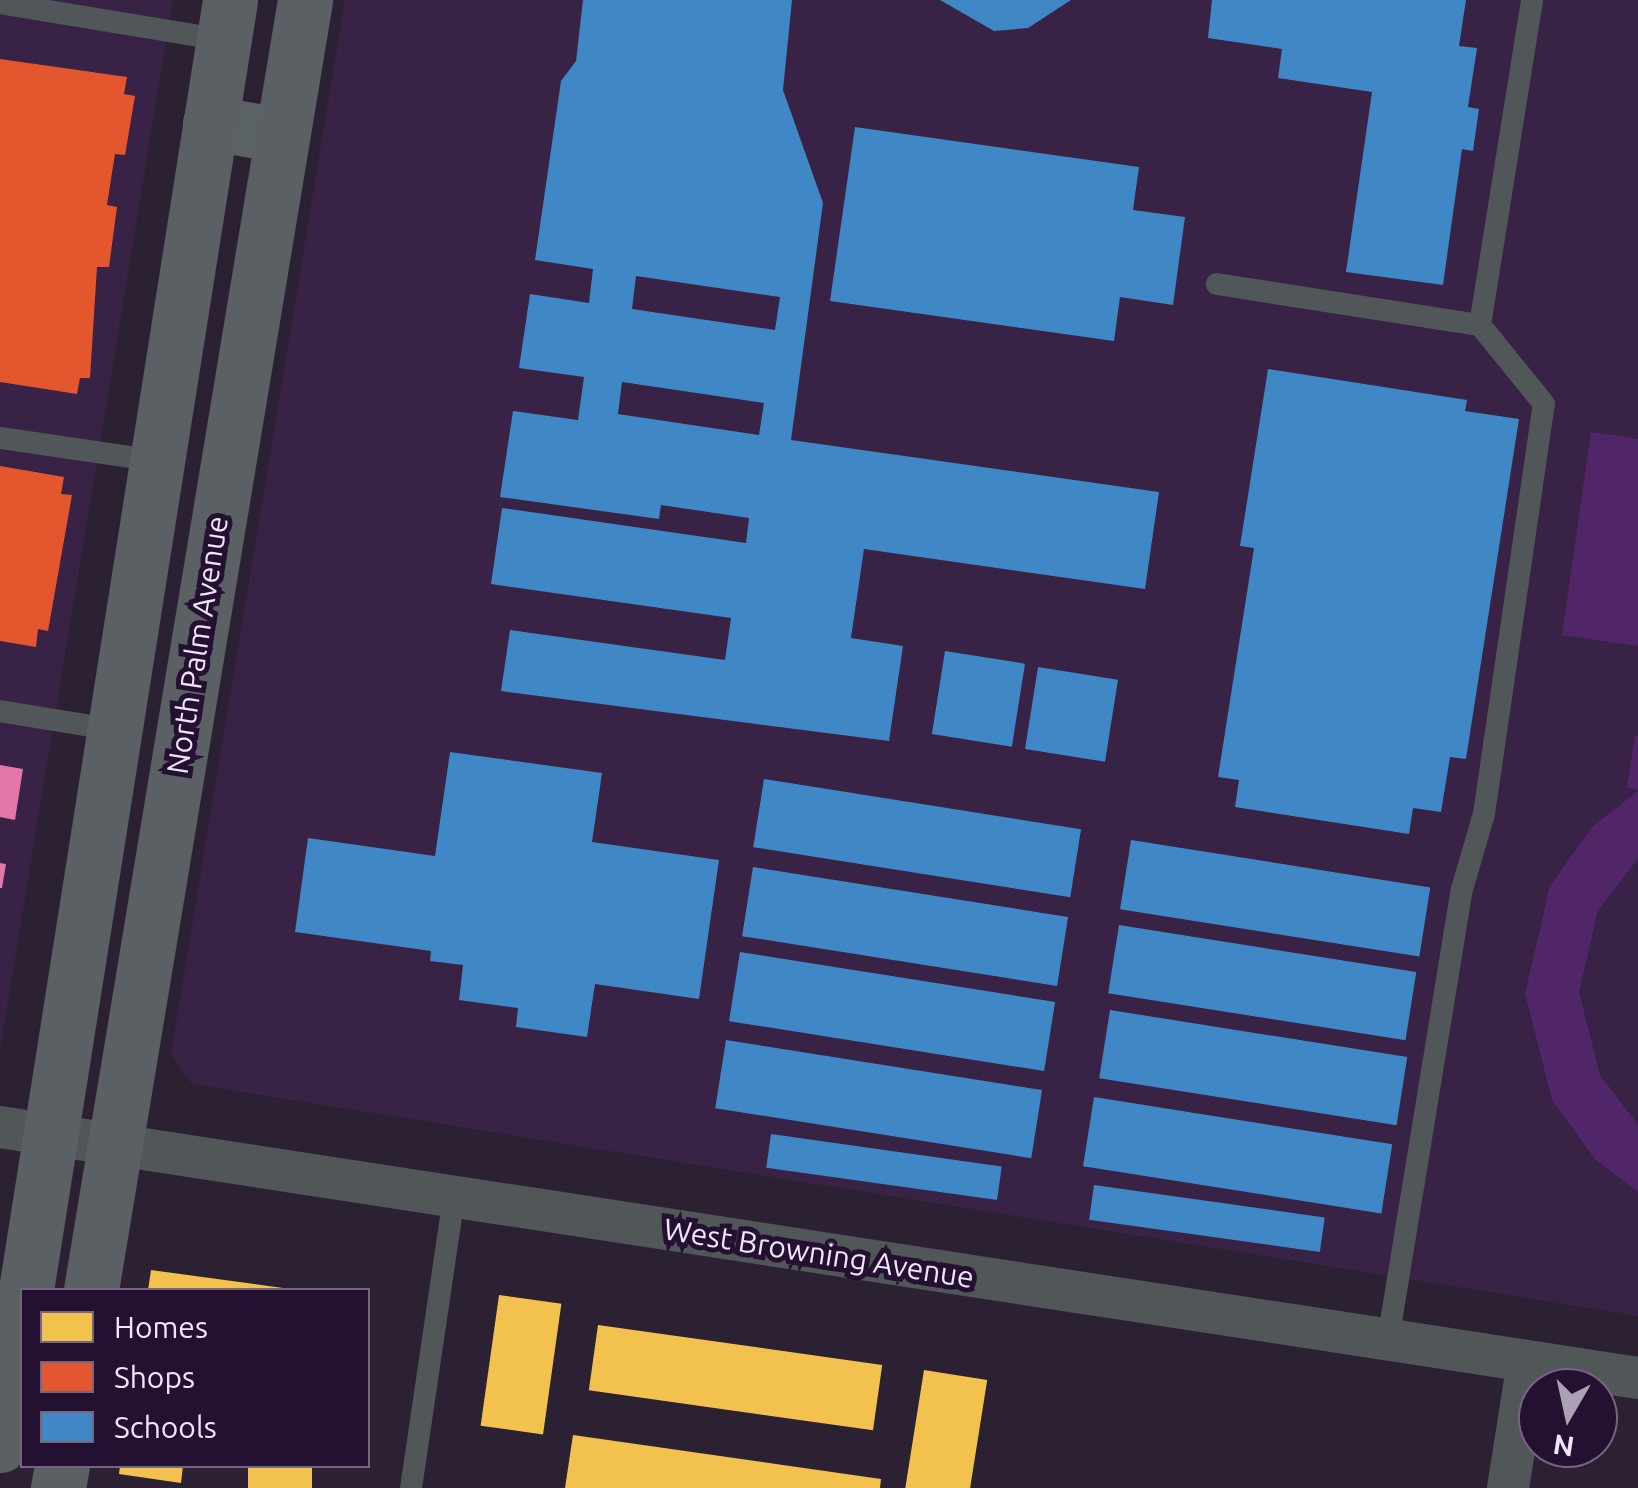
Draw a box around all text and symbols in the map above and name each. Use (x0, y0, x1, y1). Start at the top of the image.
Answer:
street label: North Palm Avenue (159, 513, 235, 777)
street label: West Browning Avenue (661, 1211, 977, 1295)
legend (20, 1288, 370, 1468)
text: Homes (114, 1310, 208, 1344)
text: Shops (114, 1360, 195, 1394)
north arrow (1518, 1368, 1618, 1468)
text: Schools (114, 1410, 217, 1444)
text: N (1551, 1429, 1576, 1463)

